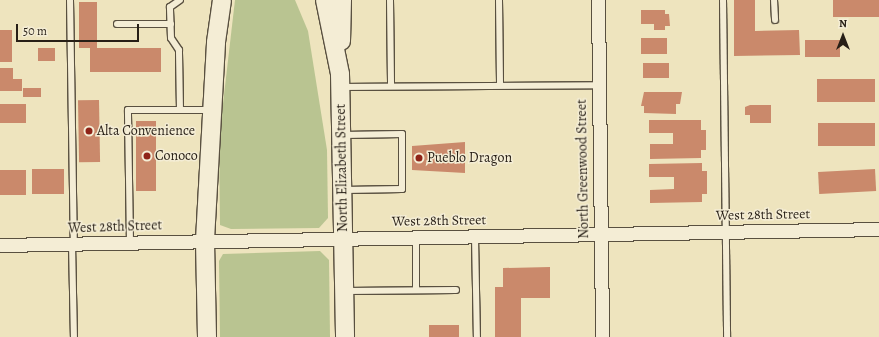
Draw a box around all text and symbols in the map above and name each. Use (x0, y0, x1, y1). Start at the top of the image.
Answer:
scale bar (18, 16, 141, 42)
north arrow (823, 16, 863, 56)
text: N (839, 16, 847, 31)
text: 50 m (23, 23, 47, 39)
street label: North Greenwood Street (573, 99, 593, 239)
street label: North Elizabeth Street (332, 104, 352, 232)
place label: Alta Convenience (97, 123, 195, 139)
marker: Alta Convenience (84, 126, 94, 136)
place label: Conoco (155, 148, 198, 164)
place label: Pueblo Dragon (427, 150, 512, 166)
marker: Conoco (142, 151, 152, 161)
marker: Pueblo Dragon (414, 153, 424, 163)
street label: West 28th Street (716, 206, 810, 224)
street label: West 28th Street (392, 212, 486, 230)
street label: West 28th Street (68, 217, 162, 237)

